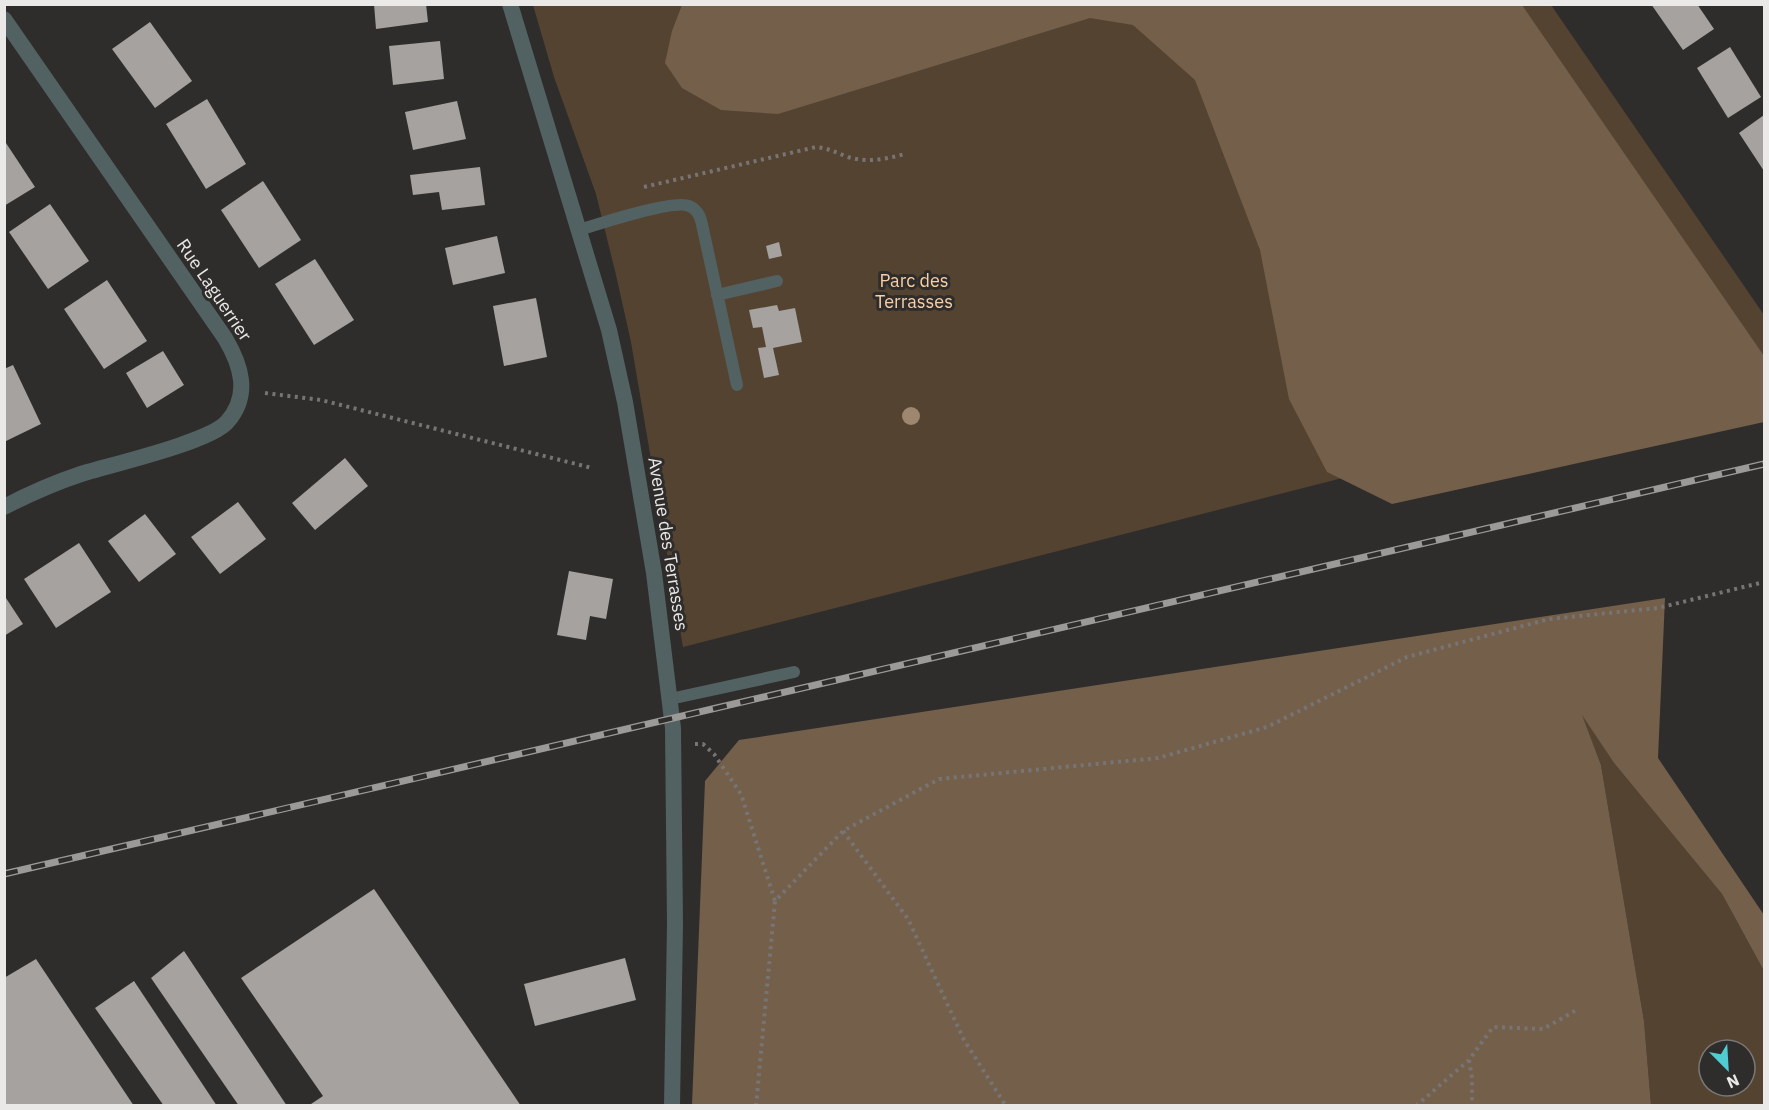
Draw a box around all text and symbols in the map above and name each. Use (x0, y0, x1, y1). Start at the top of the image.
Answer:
street label: Rue Laguerrier (172, 234, 257, 345)
park label: Parc des Terrasses (875, 269, 953, 313)
street label: Avenue des Terrasses (643, 455, 694, 632)
north arrow (1697, 1038, 1757, 1098)
text: N (1724, 1070, 1742, 1093)

